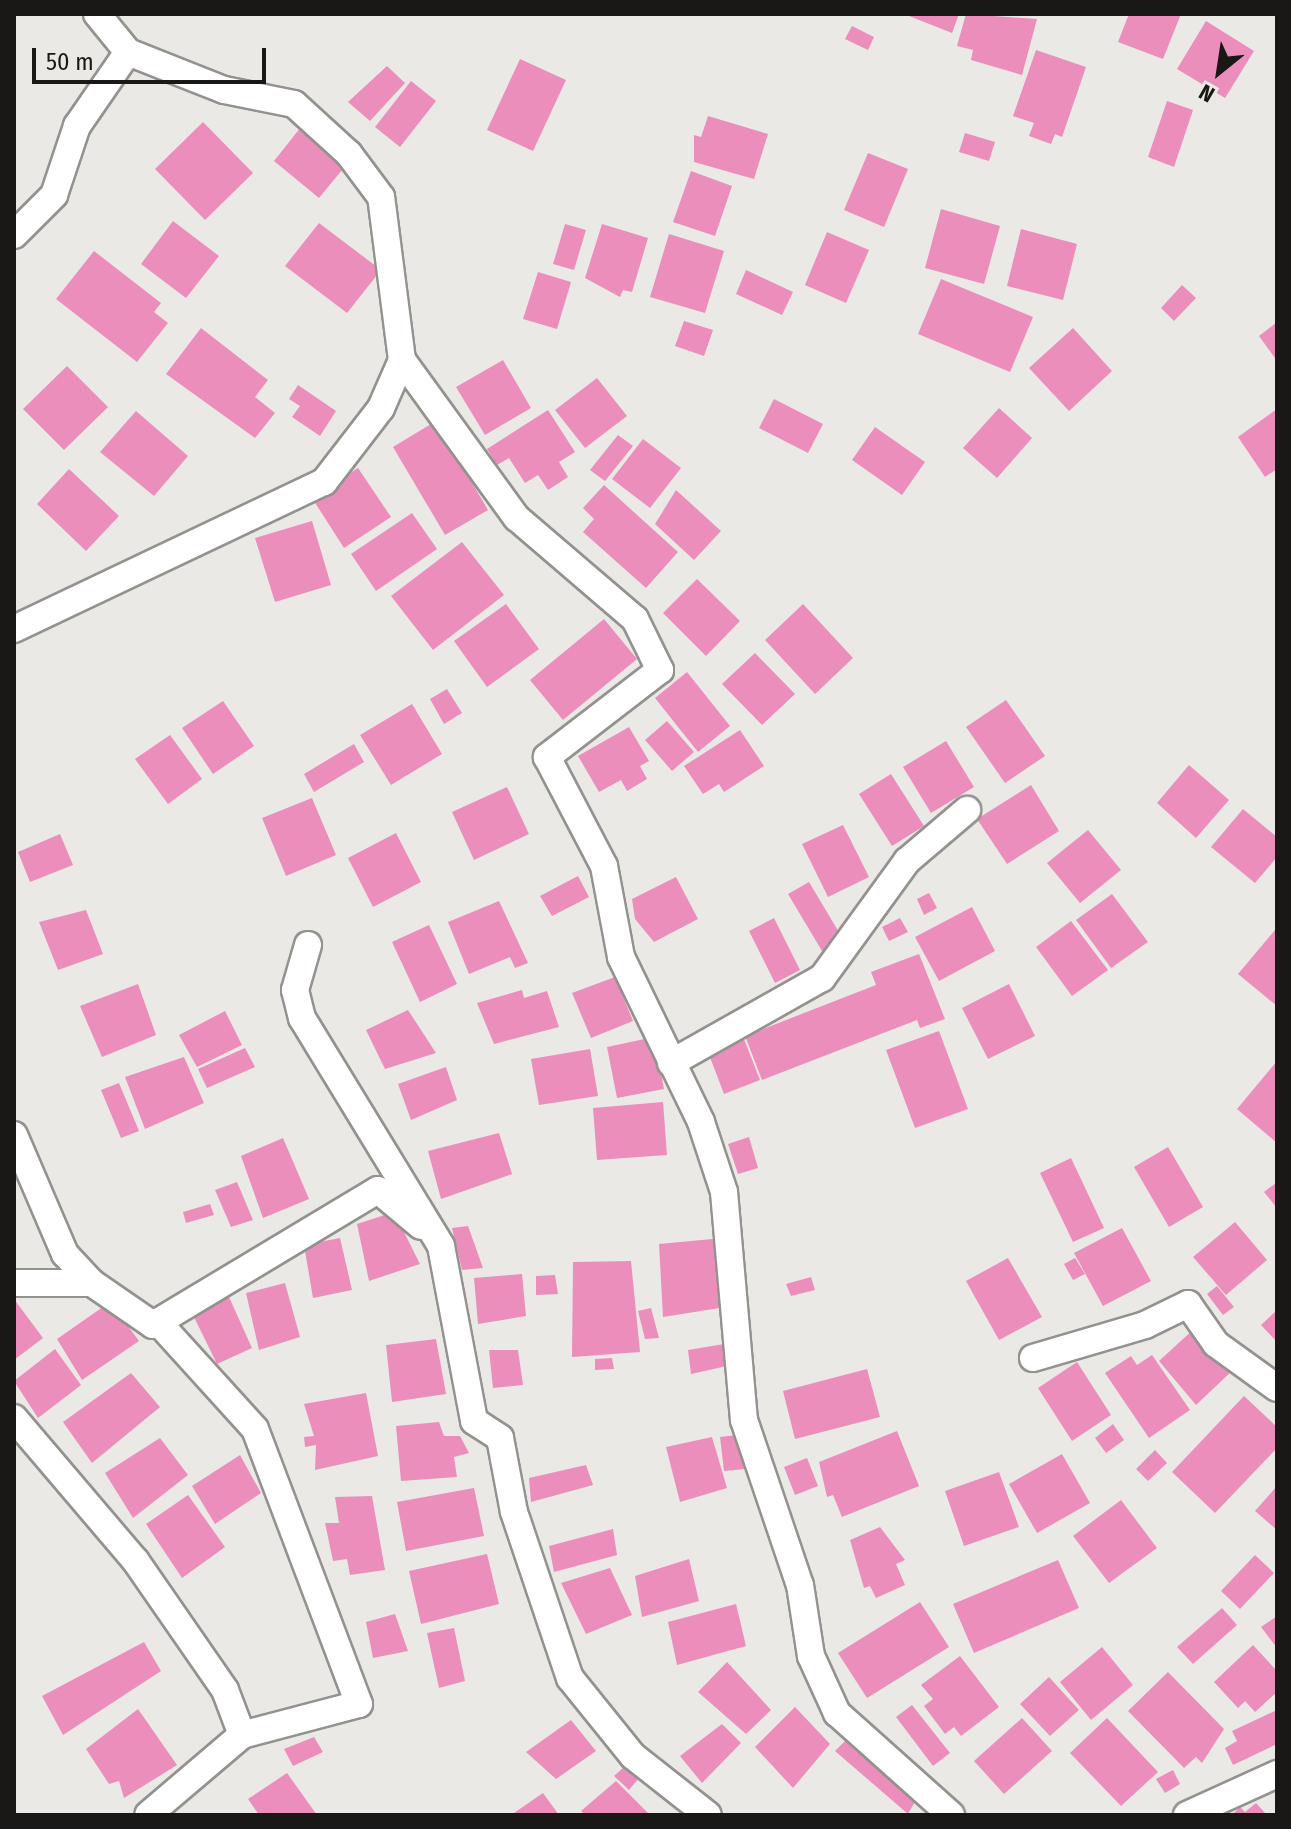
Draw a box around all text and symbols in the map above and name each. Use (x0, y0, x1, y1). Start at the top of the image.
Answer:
scale bar (36, 32, 270, 82)
north arrow (1179, 32, 1259, 112)
text: 50 m (46, 48, 94, 76)
text: N (1194, 78, 1219, 108)

